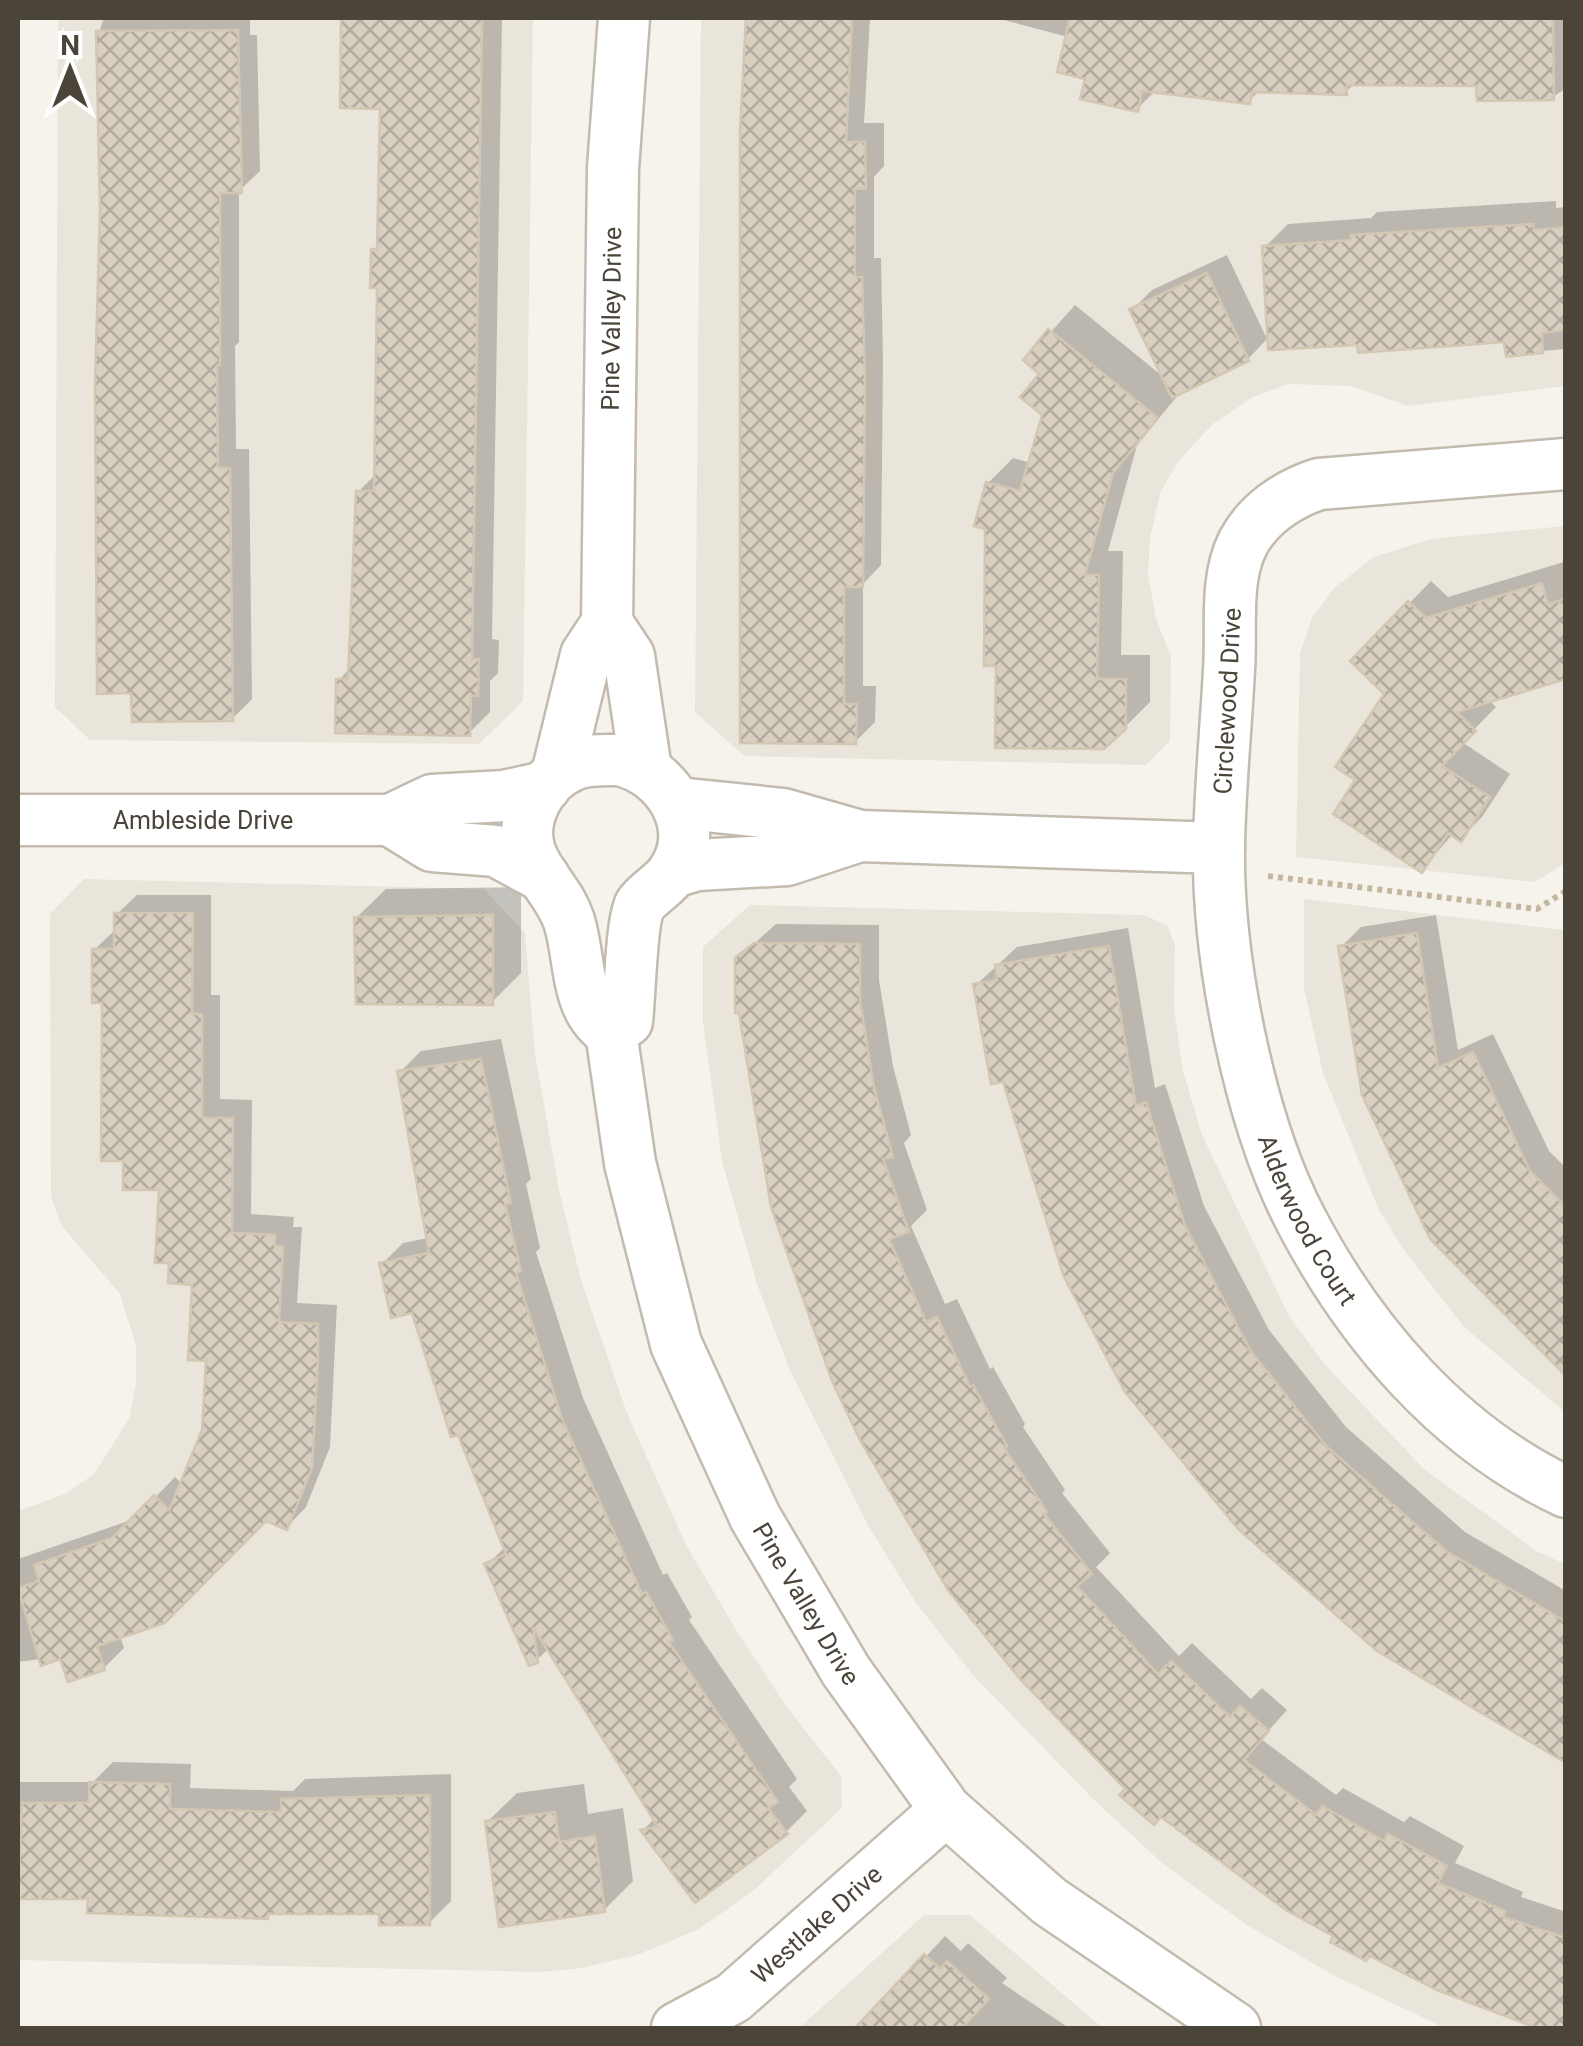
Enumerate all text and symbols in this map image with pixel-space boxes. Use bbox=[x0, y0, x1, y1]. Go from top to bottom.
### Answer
north arrow bbox=[20, 20, 120, 120]
text: N bbox=[60, 29, 80, 62]
street label: Pine Valley Drive bbox=[596, 227, 627, 411]
street label: Circlewood Drive bbox=[1208, 607, 1247, 795]
street label: Ambleside Drive bbox=[113, 806, 293, 835]
street label: Alderwood Court bbox=[1252, 1131, 1362, 1311]
street label: Pine Valley Drive bbox=[747, 1518, 865, 1691]
street label: Westlake Drive bbox=[746, 1859, 888, 1990]

